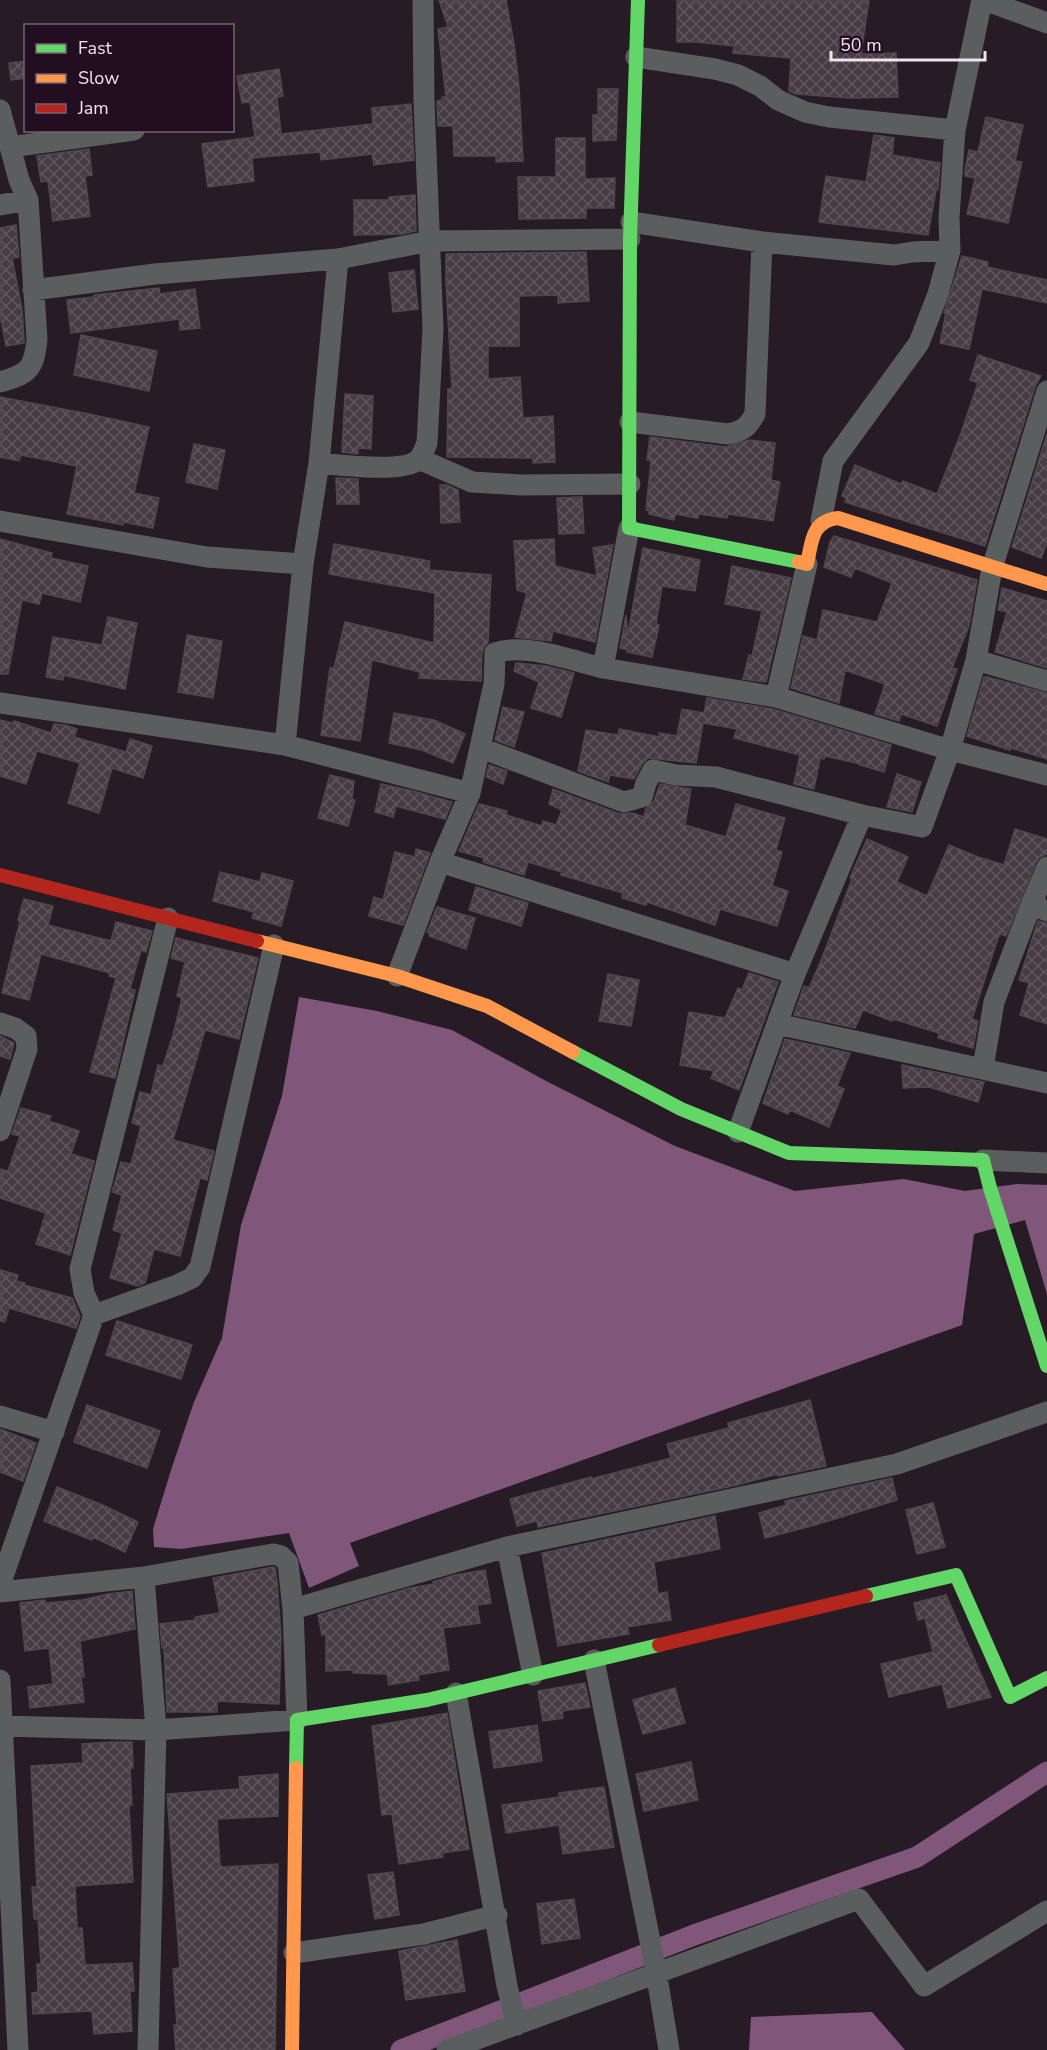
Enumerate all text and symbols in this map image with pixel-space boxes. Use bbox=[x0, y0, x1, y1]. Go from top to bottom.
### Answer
legend bbox=[24, 24, 234, 132]
scale bar bbox=[831, 24, 986, 62]
text: 50 m bbox=[840, 33, 882, 57]
text: Fast bbox=[78, 36, 113, 60]
text: Slow bbox=[78, 66, 119, 90]
text: Jam bbox=[77, 96, 109, 120]

